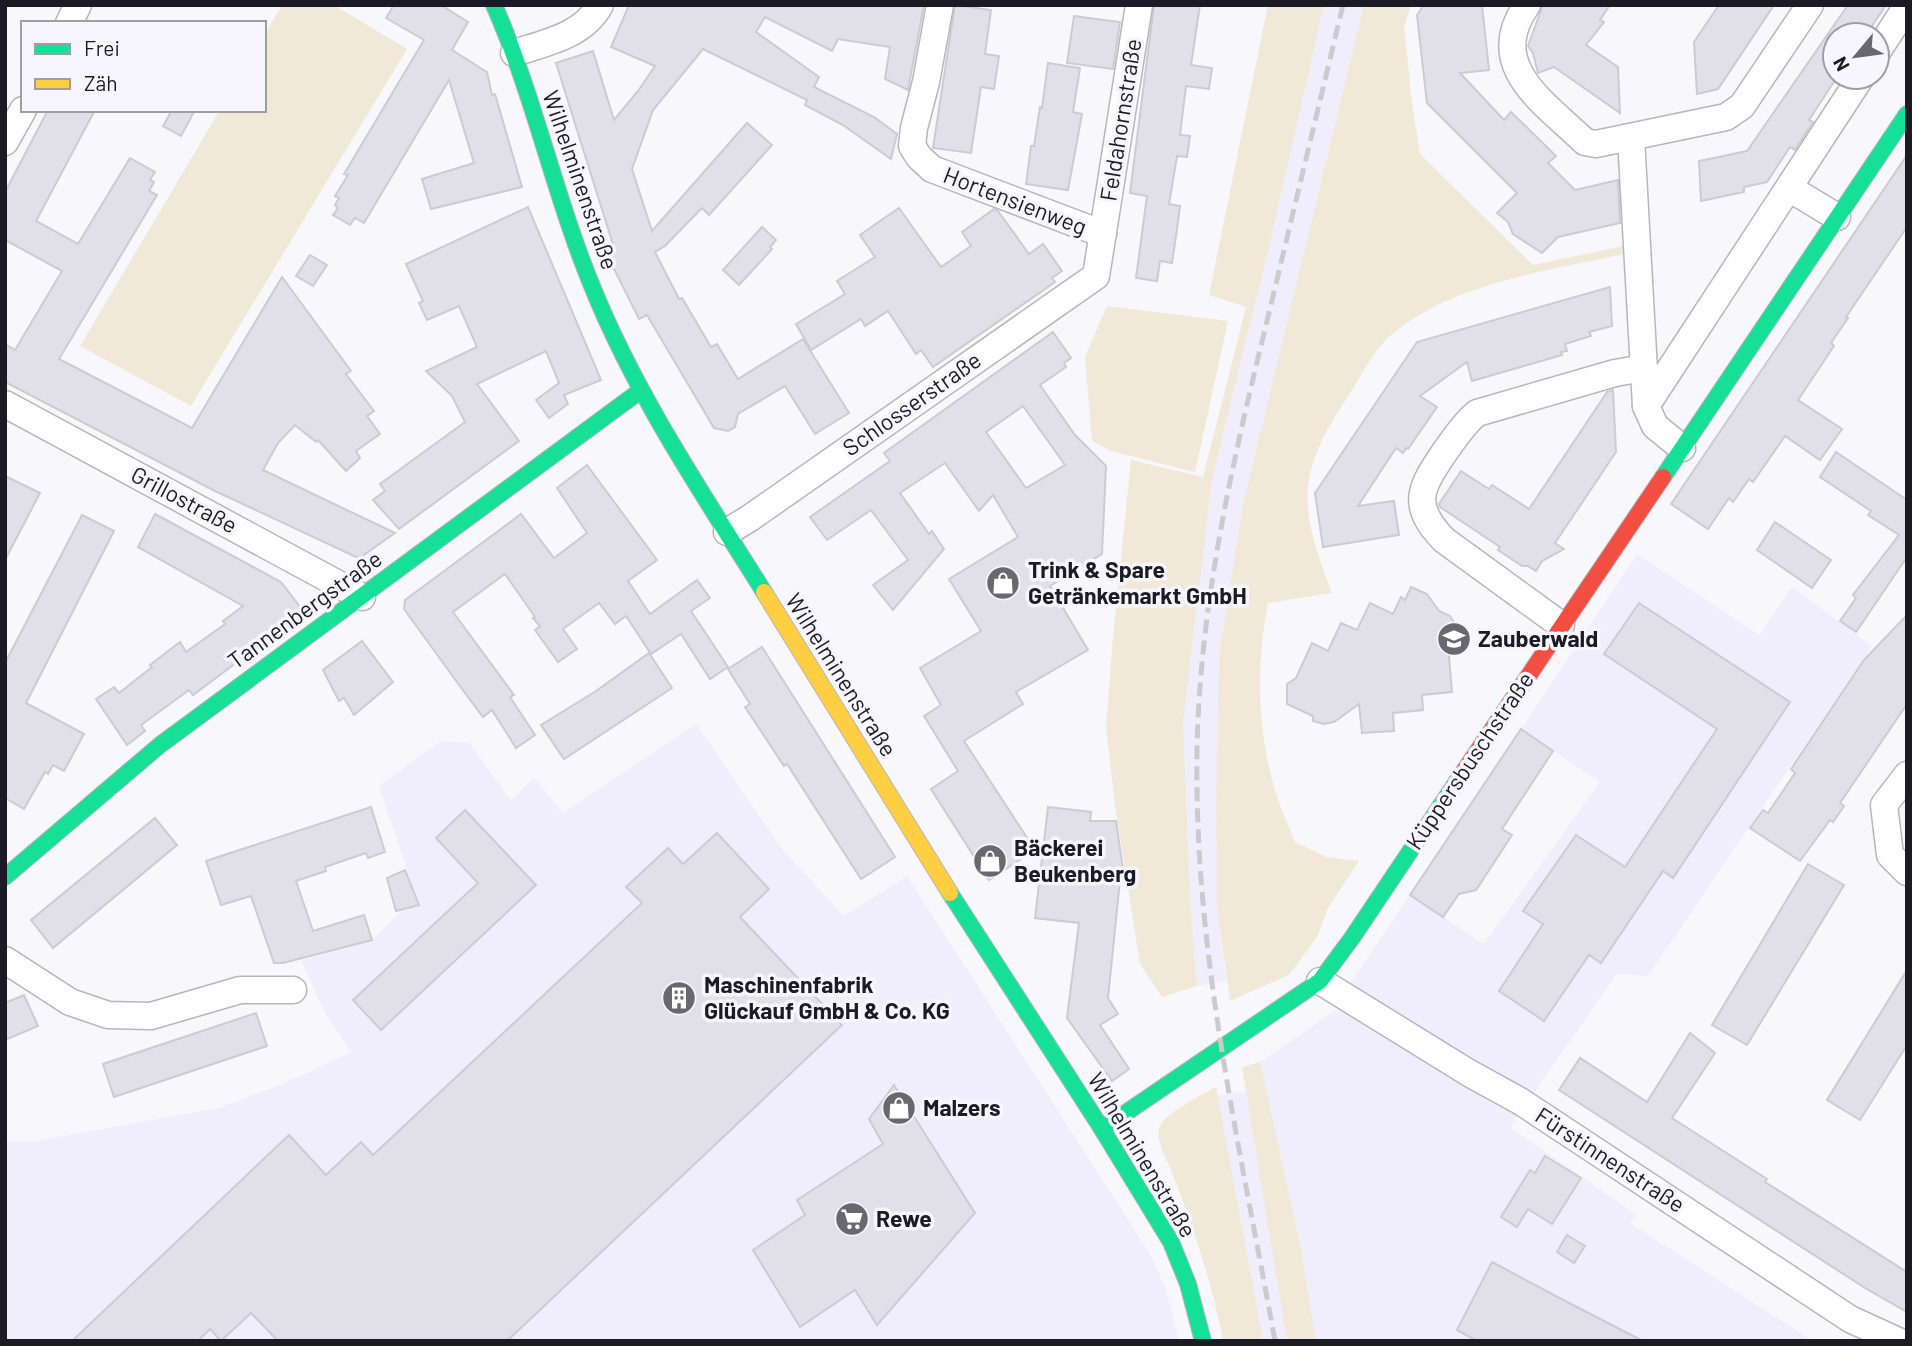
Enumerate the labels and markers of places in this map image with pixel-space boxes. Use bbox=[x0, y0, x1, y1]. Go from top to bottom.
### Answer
place label: Trink & Spare Getränkemarkt GmbH bbox=[1028, 555, 1247, 609]
shop icon: Trink & Spare Getränkemarkt GmbH bbox=[984, 564, 1022, 602]
school or university icon: Zauberwald bbox=[1435, 620, 1473, 658]
place label: Zauberwald bbox=[1478, 624, 1598, 652]
place label: Bäckerei Beukenberg bbox=[1014, 833, 1136, 887]
shop icon: Bäckerei Beukenberg bbox=[971, 842, 1009, 880]
place label: Maschinenfabrik Glückauf GmbH & Co. KG bbox=[704, 970, 950, 1024]
building icon: Maschinenfabrik Glückauf GmbH & Co. KG bbox=[660, 979, 698, 1017]
shop icon: Malzers bbox=[880, 1089, 918, 1127]
place label: Malzers bbox=[923, 1093, 1001, 1121]
supermarket icon: Rewe bbox=[833, 1200, 871, 1238]
place label: Rewe bbox=[876, 1204, 932, 1232]

